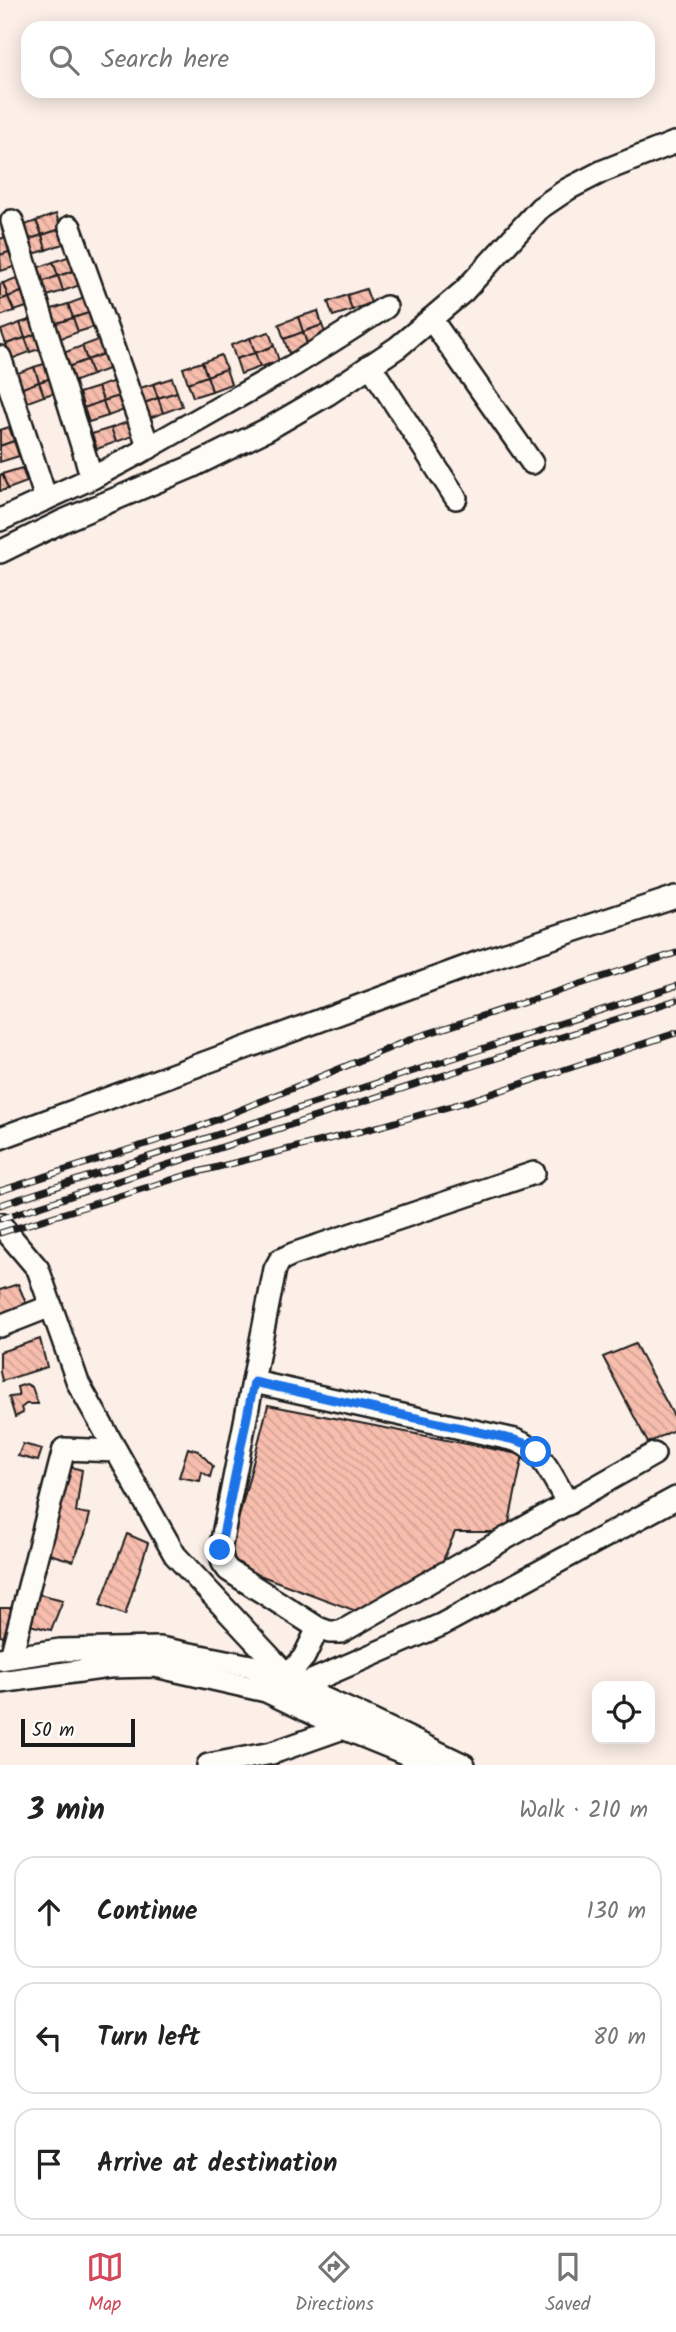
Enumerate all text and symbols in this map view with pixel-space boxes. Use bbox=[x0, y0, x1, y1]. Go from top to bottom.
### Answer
search box bbox=[21, 21, 655, 98]
text: Search here bbox=[101, 39, 229, 81]
icon: search bbox=[45, 41, 83, 79]
route start bbox=[520, 1436, 551, 1467]
route end bbox=[204, 1534, 235, 1565]
map controls bbox=[592, 1681, 655, 1744]
button: locate bbox=[592, 1681, 655, 1744]
scale bar bbox=[21, 1716, 135, 1748]
text: 50 m bbox=[32, 1716, 74, 1746]
text: 3 min bbox=[28, 1787, 105, 1835]
text: Walk · 210 m bbox=[519, 1793, 648, 1829]
text: Continue bbox=[97, 1891, 198, 1933]
icon: ahead bbox=[30, 1893, 68, 1931]
text: 130 m bbox=[587, 1894, 646, 1930]
text: Turn left bbox=[97, 2017, 200, 2059]
icon: left bbox=[30, 2019, 68, 2057]
text: 80 m bbox=[593, 2020, 646, 2056]
text: Arrive at destination bbox=[97, 2143, 337, 2185]
icon: arrive bbox=[30, 2145, 68, 2183]
tab: Map bbox=[86, 2248, 124, 2320]
tab: Directions bbox=[295, 2248, 374, 2320]
tab: Saved bbox=[545, 2248, 590, 2320]

